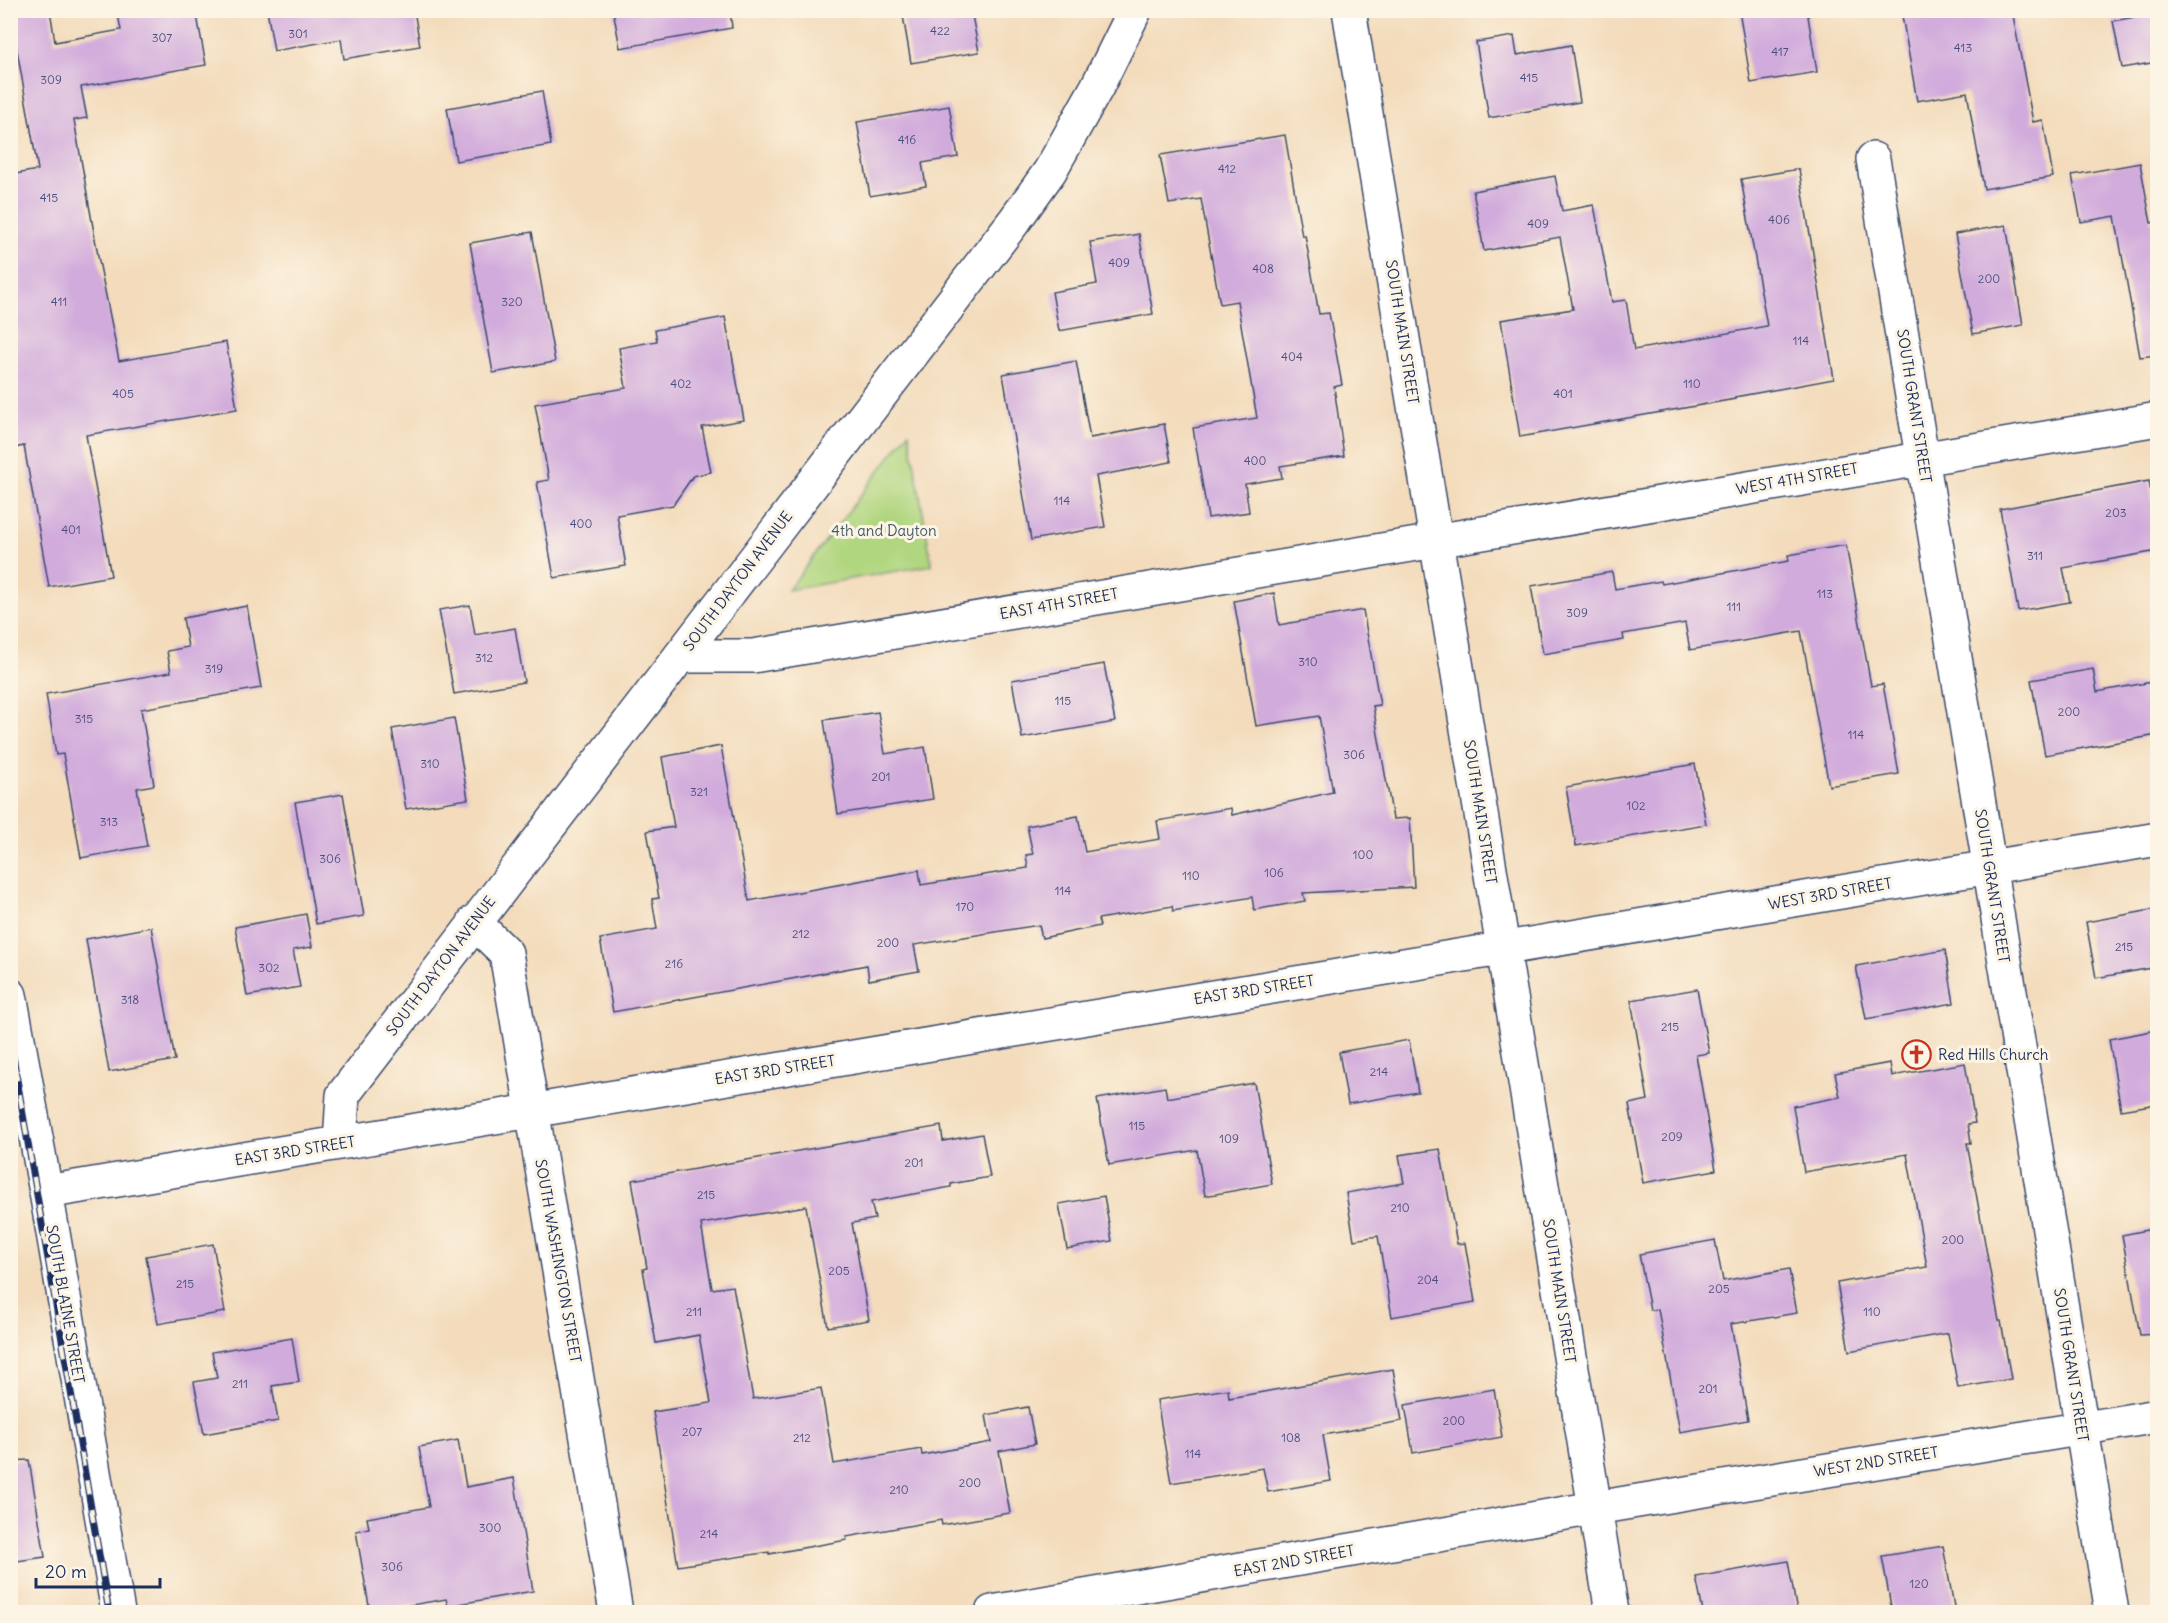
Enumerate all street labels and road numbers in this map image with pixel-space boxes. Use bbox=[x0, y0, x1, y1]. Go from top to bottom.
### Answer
street label: SOUTH MAIN STREET bbox=[1382, 258, 1423, 406]
street label: SOUTH GRANT STREET bbox=[1893, 328, 1936, 484]
street label: WEST 4TH STREET bbox=[1734, 458, 1860, 499]
street label: SOUTH DAYTON AVENUE bbox=[679, 507, 796, 654]
street label: EAST 4TH STREET bbox=[998, 584, 1120, 623]
street label: SOUTH MAIN STREET bbox=[1460, 738, 1501, 886]
street label: SOUTH GRANT STREET bbox=[1971, 808, 2014, 964]
street label: WEST 3RD STREET bbox=[1766, 873, 1894, 914]
street label: SOUTH DAYTON AVENUE bbox=[382, 892, 499, 1039]
street label: EAST 3RD STREET bbox=[1192, 971, 1316, 1008]
street label: EAST 3RD STREET bbox=[713, 1051, 837, 1088]
street label: EAST 3RD STREET bbox=[233, 1132, 357, 1169]
street label: SOUTH WASHINGTON STREET bbox=[531, 1158, 586, 1364]
street label: SOUTH MAIN STREET bbox=[1539, 1217, 1580, 1365]
street label: SOUTH BLAINE STREET bbox=[42, 1223, 89, 1385]
street label: SOUTH GRANT STREET bbox=[2050, 1287, 2093, 1443]
street label: WEST 2ND STREET bbox=[1812, 1442, 1940, 1481]
street label: EAST 2ND STREET bbox=[1232, 1541, 1356, 1580]

